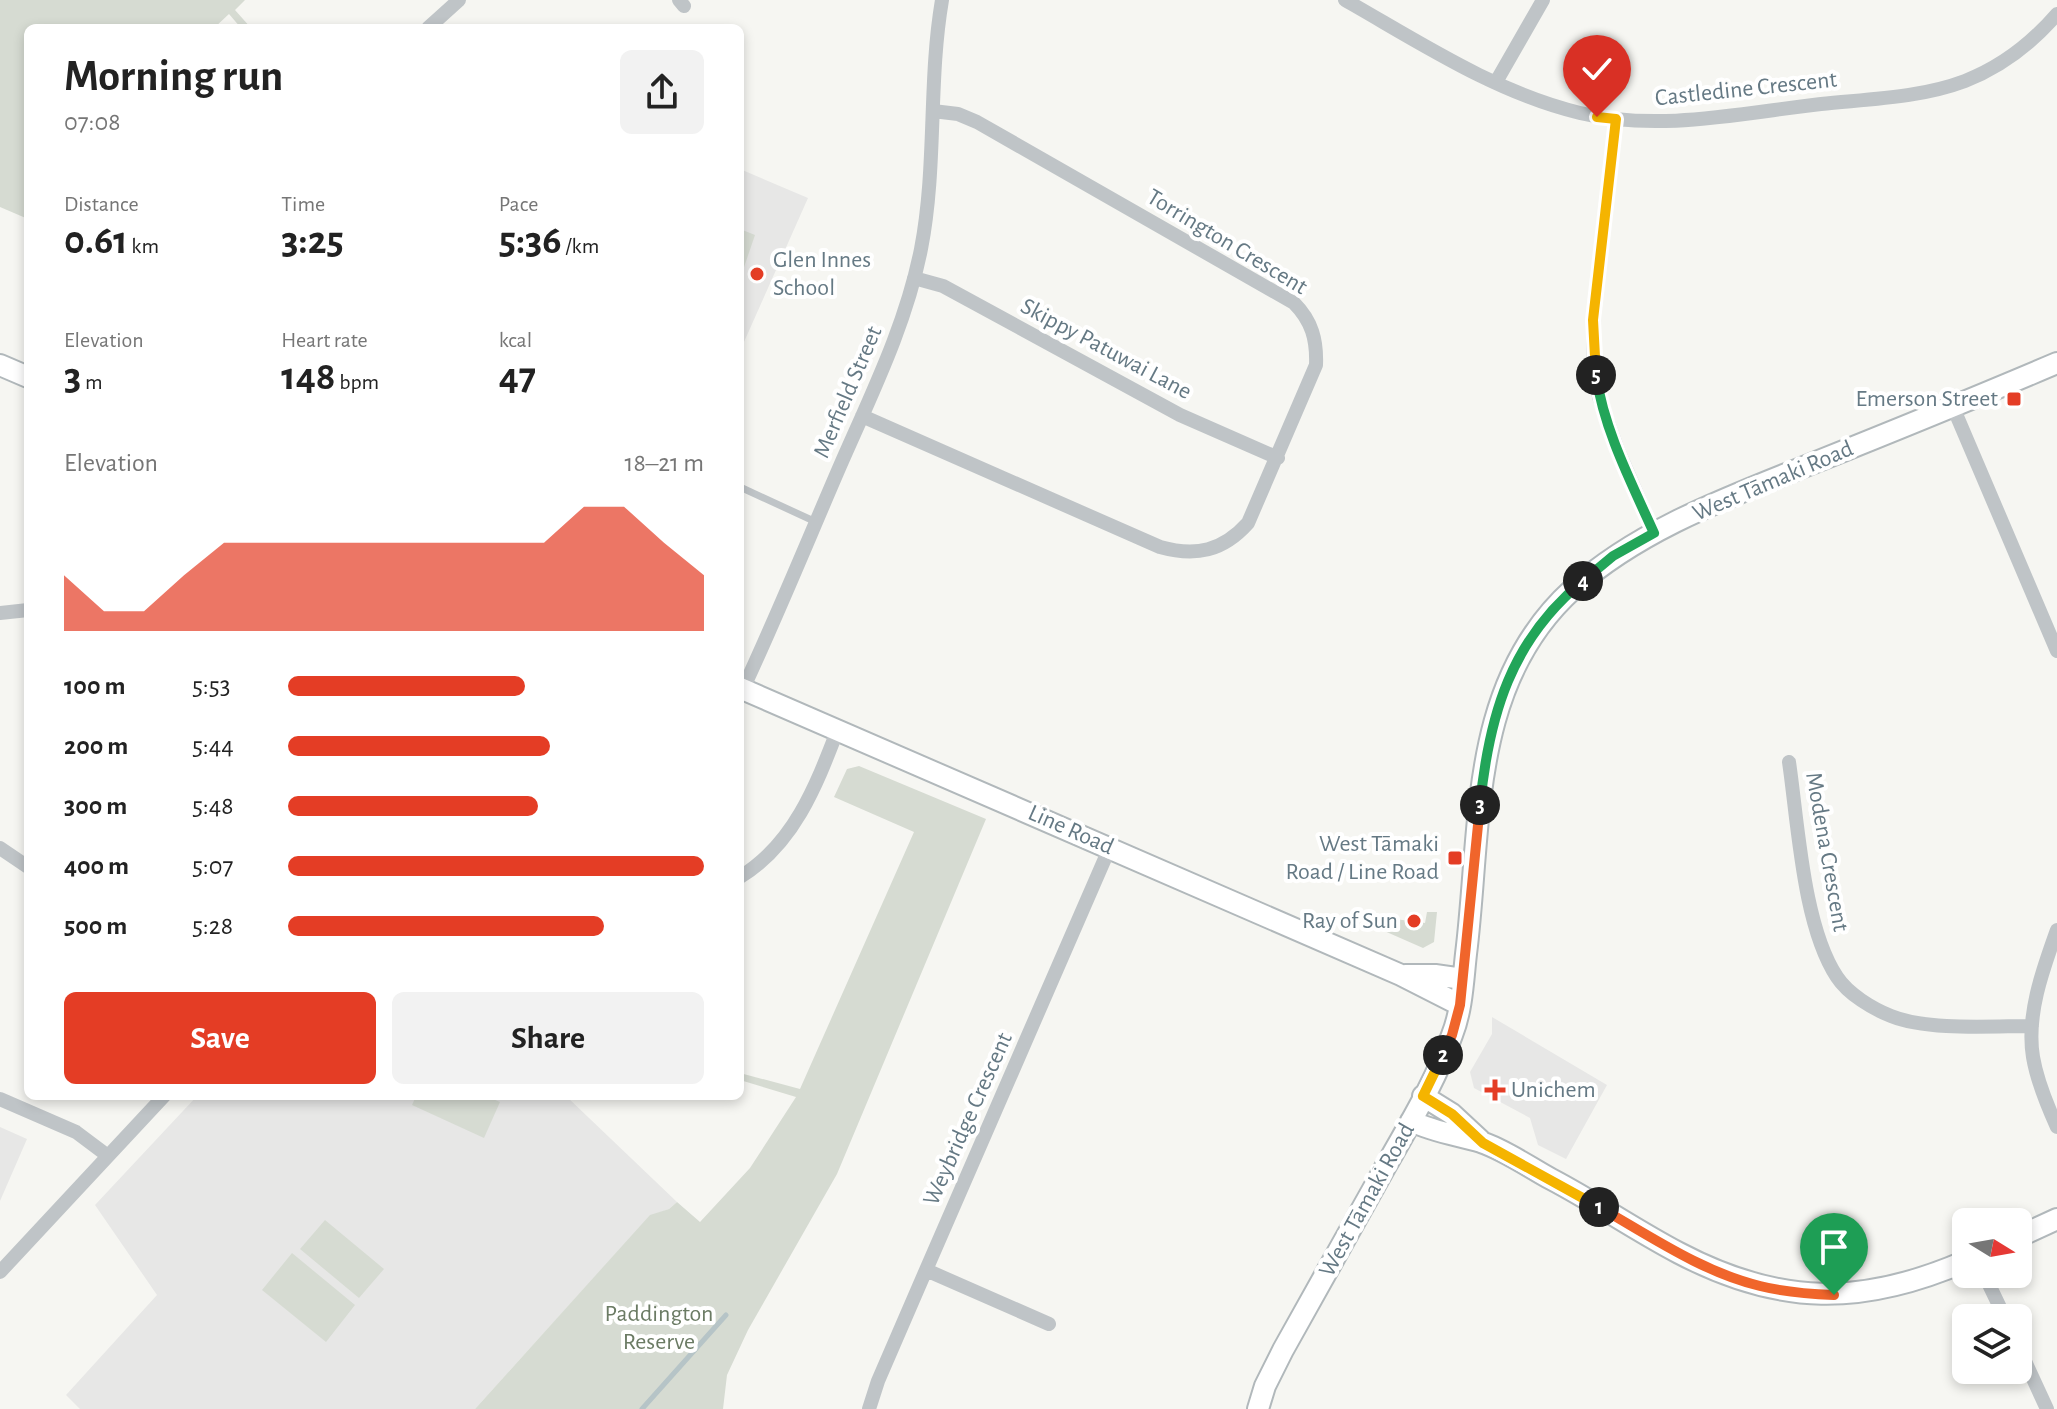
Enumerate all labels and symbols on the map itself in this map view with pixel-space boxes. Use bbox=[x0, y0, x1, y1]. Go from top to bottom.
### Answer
pin bbox=[1563, 35, 1631, 117]
street label: Castledine Crescent bbox=[1654, 67, 1838, 110]
street label: Torrington Crescent bbox=[1143, 185, 1312, 299]
place label: Glen Innes School bbox=[773, 248, 871, 300]
marker: Glen Innes School bbox=[748, 265, 766, 283]
street label: Skippy Patuwai Lane bbox=[1017, 294, 1195, 404]
street label: Merfield Street bbox=[810, 322, 887, 461]
pin: 5 bbox=[1576, 355, 1616, 395]
place label: Emerson Street bbox=[1855, 387, 1998, 411]
marker: Emerson Street bbox=[2005, 390, 2023, 408]
street label: West Tāmaki Road bbox=[1689, 436, 1857, 526]
pin: 4 bbox=[1563, 561, 1603, 601]
street label: Modena Crescent bbox=[1801, 771, 1853, 934]
pin: 3 bbox=[1460, 785, 1500, 825]
street label: Line Road bbox=[1025, 801, 1117, 859]
place label: West Tāmaki Road / Line Road bbox=[1286, 832, 1439, 884]
marker: West Tāmaki Road / Line Road bbox=[1446, 849, 1464, 867]
place label: Ray of Sun bbox=[1302, 909, 1398, 933]
marker: Ray of Sun bbox=[1405, 912, 1423, 930]
street label: Weybridge Crescent bbox=[919, 1029, 1017, 1209]
pin: 2 bbox=[1423, 1035, 1463, 1075]
place label: Unichem bbox=[1511, 1078, 1596, 1102]
marker: Unichem bbox=[1486, 1081, 1504, 1099]
street label: West Tāmaki Road bbox=[1315, 1119, 1419, 1281]
pin: 1 bbox=[1579, 1187, 1619, 1227]
north arrow bbox=[1952, 1208, 2032, 1288]
pin bbox=[1800, 1213, 1868, 1295]
park label: Paddington Reserve bbox=[605, 1302, 713, 1354]

